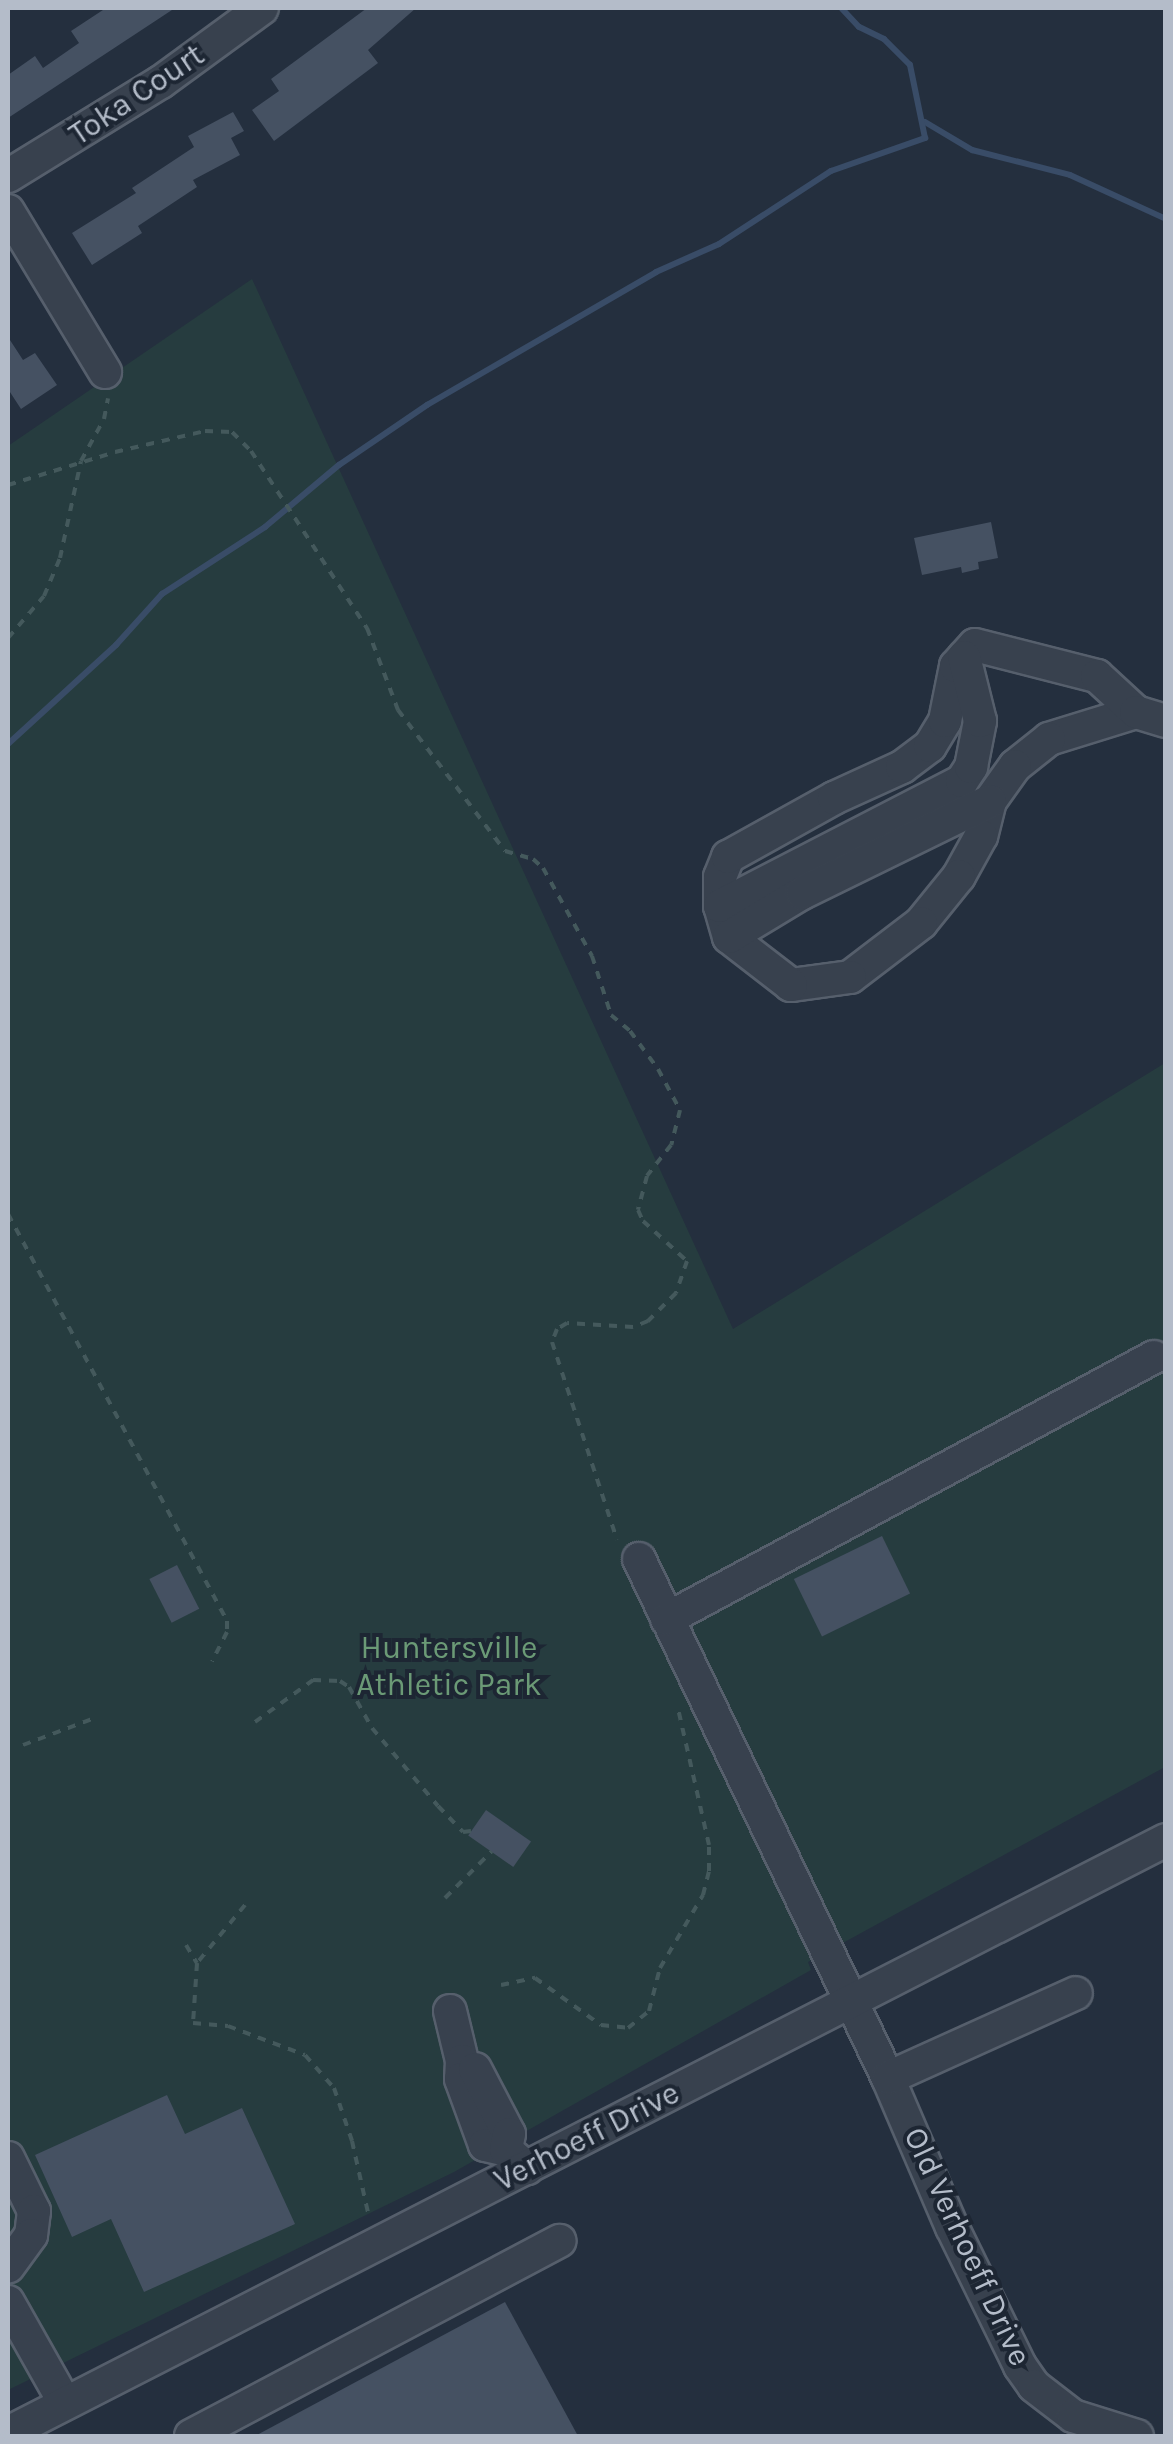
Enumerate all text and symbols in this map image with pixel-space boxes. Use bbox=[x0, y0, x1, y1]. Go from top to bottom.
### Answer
street label: Toka Court bbox=[62, 36, 212, 154]
park label: Huntersville Athletic Park bbox=[356, 1630, 542, 1705]
street label: Verhoeff Drive bbox=[488, 2074, 686, 2200]
street label: Old Verhoeff Drive bbox=[895, 2122, 1039, 2372]

